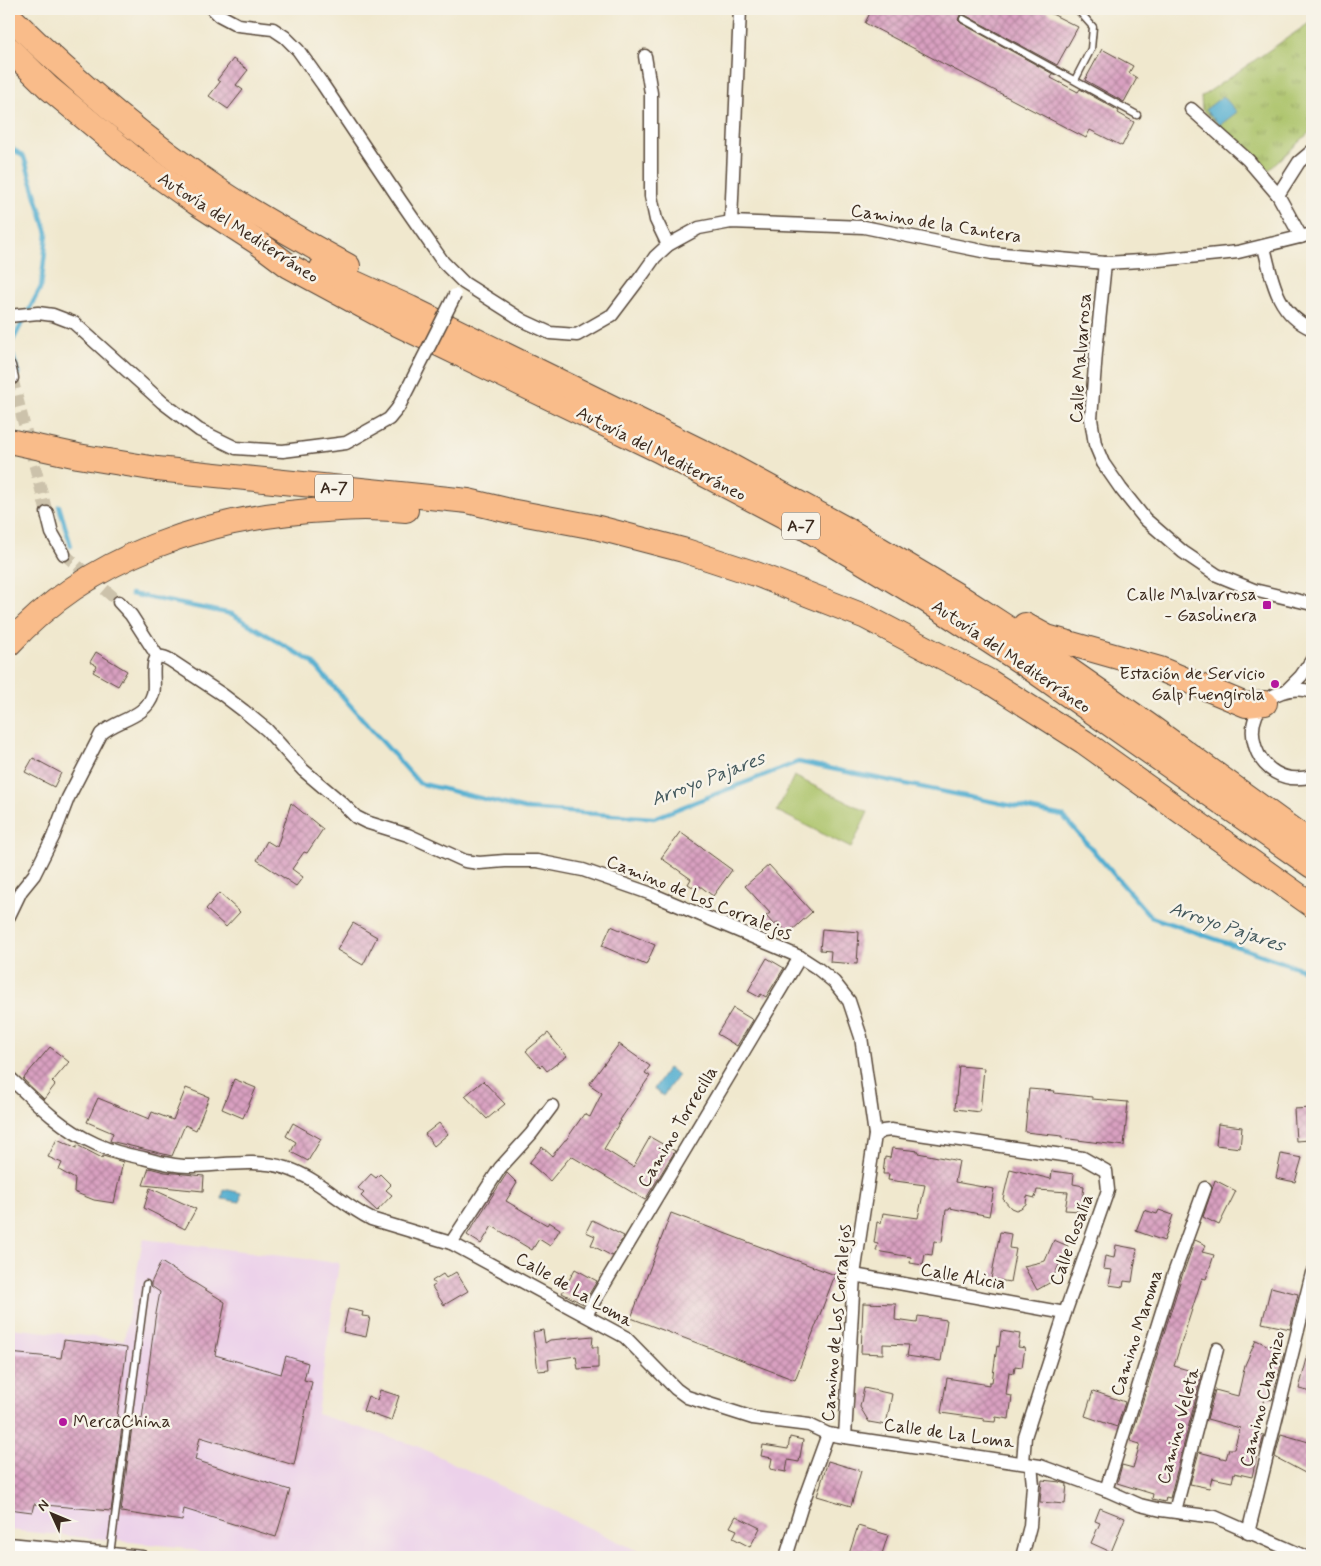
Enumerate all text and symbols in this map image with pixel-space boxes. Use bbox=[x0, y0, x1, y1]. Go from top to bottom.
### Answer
street label: Autovía del Mediterráneo bbox=[153, 167, 323, 289]
street label: Camino de la Cantera bbox=[849, 199, 1023, 249]
street label: Calle Malvarrosa bbox=[1064, 292, 1098, 424]
street label: Autovía del Mediterráneo bbox=[572, 401, 750, 507]
road number: A-7 bbox=[315, 474, 353, 502]
road number: A-7 bbox=[782, 512, 820, 540]
place label: Calle Malvarrosa - Gasolinera bbox=[1126, 583, 1257, 628]
street label: Autovía del Mediterráneo bbox=[927, 595, 1095, 719]
marker: Calle Malvarrosa - Gasolinera bbox=[1261, 599, 1273, 611]
place label: Estación de Servicio Galp Fuengirola bbox=[1119, 662, 1265, 708]
marker: Estación de Servicio Galp Fuengirola bbox=[1269, 678, 1281, 690]
water label: Arroyo Pajares bbox=[647, 745, 770, 812]
street label: Camino de Los Corralejos bbox=[603, 850, 795, 946]
water label: Arroyo Pajares bbox=[1166, 896, 1289, 959]
street label: Camino Torrecilla bbox=[632, 1062, 724, 1192]
street label: Calle Rosalía bbox=[1044, 1191, 1100, 1289]
street label: Camino de Los Corralejos bbox=[816, 1223, 858, 1423]
street label: Calle de La Loma bbox=[511, 1247, 637, 1333]
street label: Calle Alicia bbox=[919, 1258, 1007, 1296]
street label: Camino Maroma bbox=[1105, 1267, 1169, 1399]
street label: Camino Chamizo bbox=[1234, 1328, 1292, 1470]
street label: Camino Veleta bbox=[1152, 1365, 1206, 1487]
place label: MercaChina bbox=[73, 1410, 171, 1434]
street label: Calle de La Loma bbox=[882, 1413, 1016, 1455]
marker: MercaChina bbox=[57, 1416, 69, 1428]
north arrow bbox=[28, 1488, 78, 1538]
text: N bbox=[34, 1496, 53, 1515]

